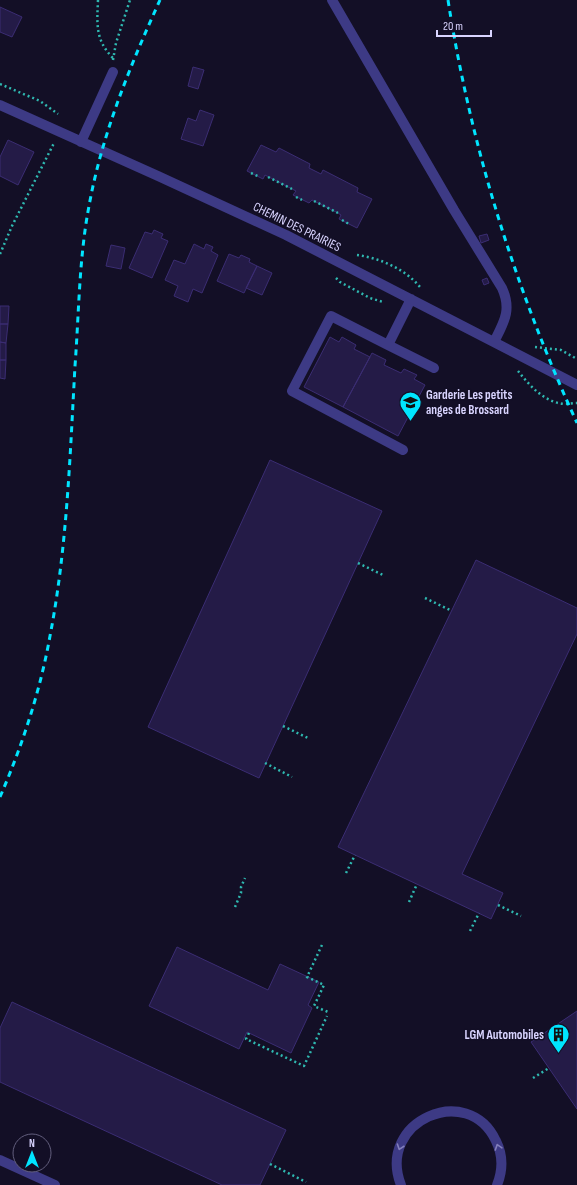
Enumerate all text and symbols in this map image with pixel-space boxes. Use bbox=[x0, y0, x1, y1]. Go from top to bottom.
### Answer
scale bar bbox=[437, 12, 491, 38]
text: 20 m bbox=[443, 19, 463, 34]
street label: CHEMIN DES PRAIRIES bbox=[250, 199, 344, 255]
place label: Garderie Les petits anges de Brossard bbox=[426, 387, 512, 418]
school or university icon: Garderie Les petits anges de Brossard bbox=[398, 389, 424, 422]
building icon: LGM Automobiles bbox=[546, 1022, 572, 1055]
place label: LGM Automobiles bbox=[465, 1027, 544, 1043]
north arrow bbox=[12, 1133, 52, 1173]
text: N bbox=[29, 1137, 35, 1150]
one-way arrow bbox=[396, 1143, 405, 1150]
one-way arrow bbox=[494, 1144, 503, 1151]

